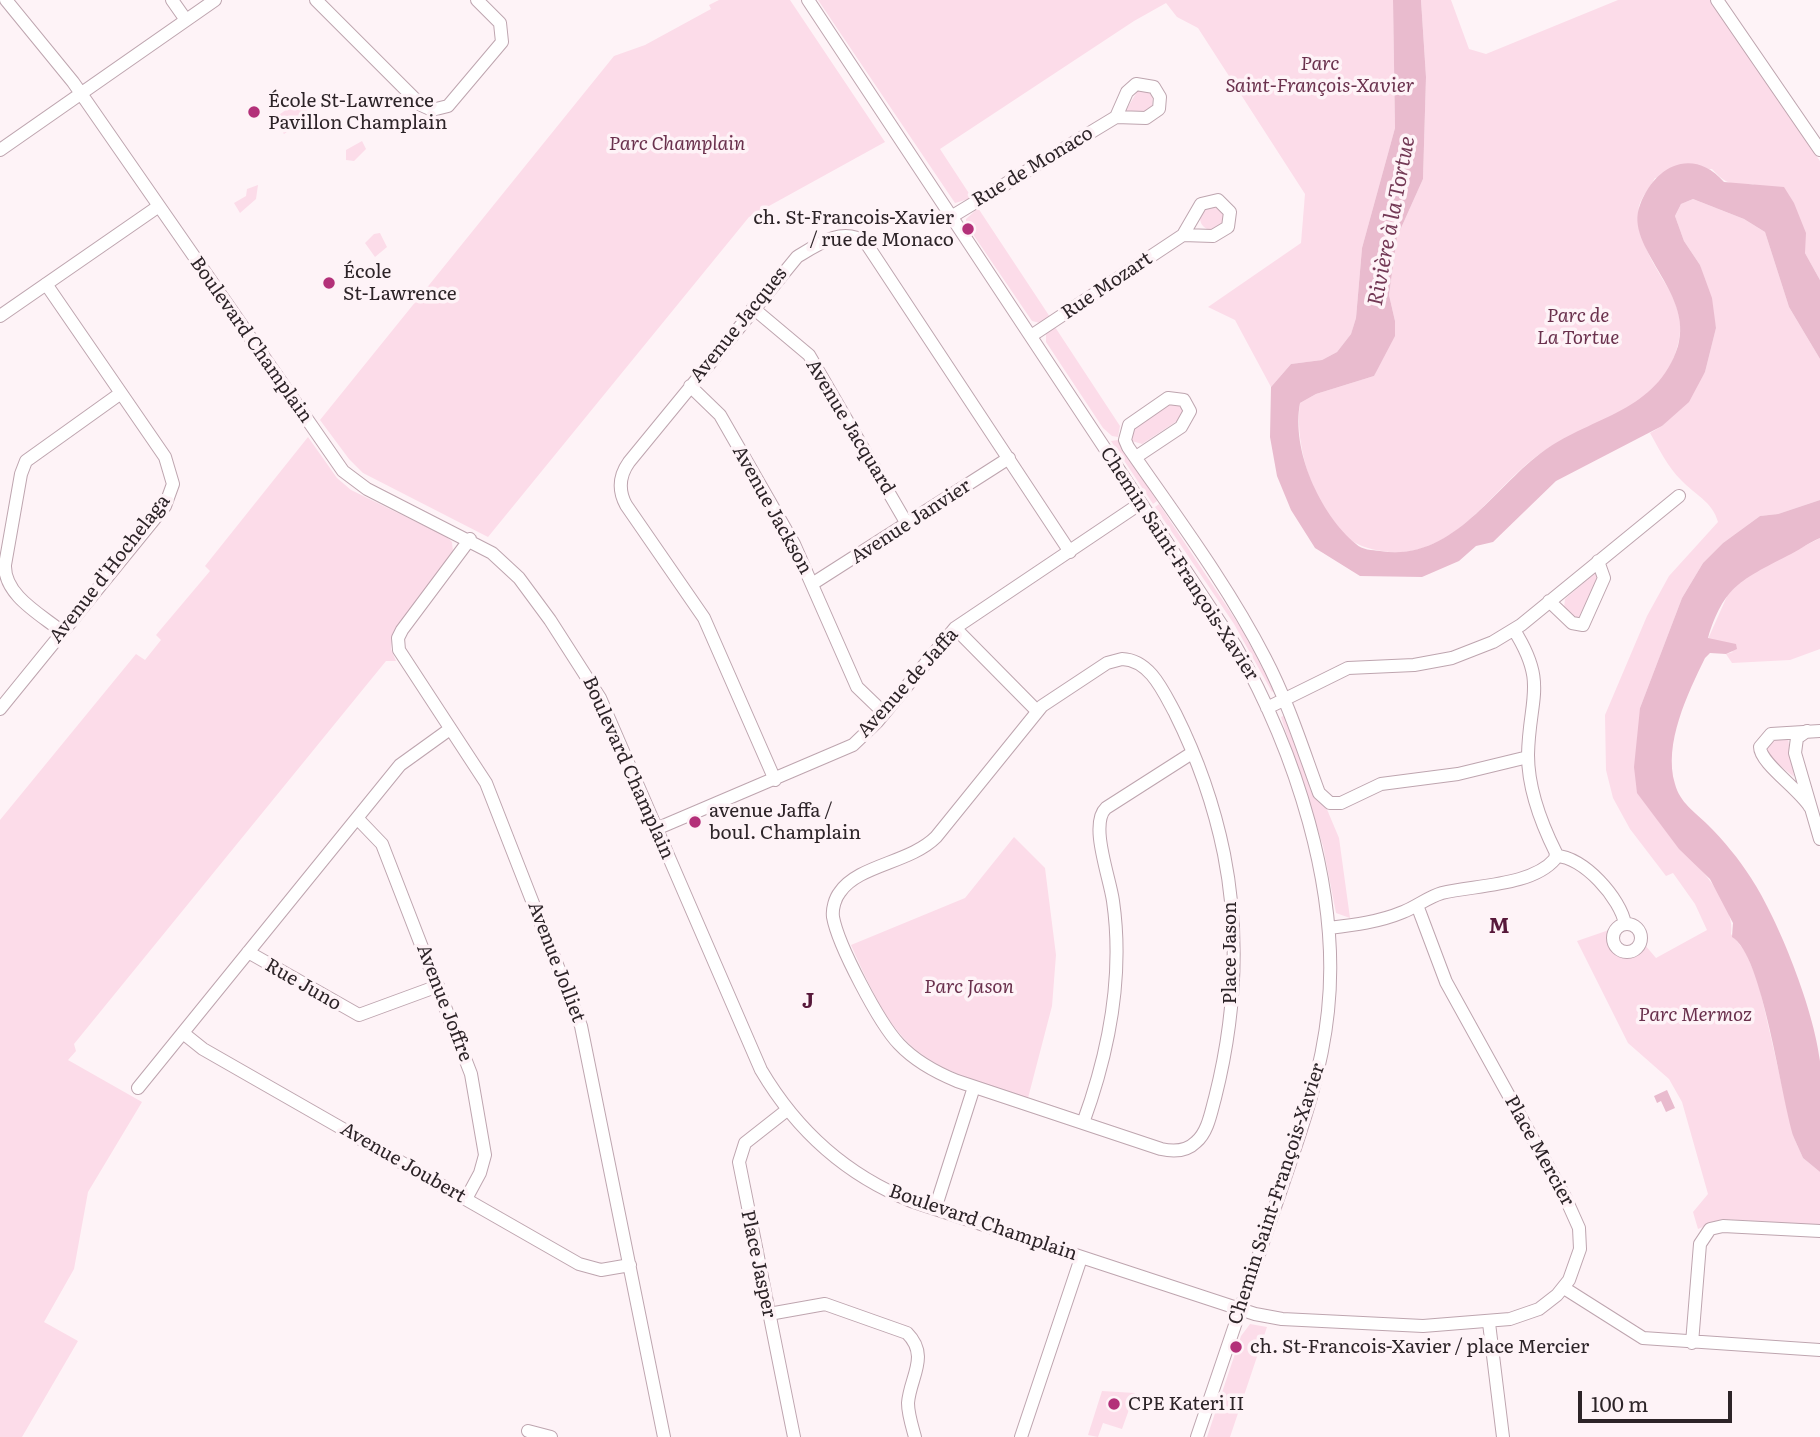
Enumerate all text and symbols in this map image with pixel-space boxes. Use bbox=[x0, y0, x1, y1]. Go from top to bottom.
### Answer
park label: Parc Saint-François-Xavier bbox=[1225, 53, 1415, 97]
place label: École St-Lawrence Pavillon Champlain bbox=[268, 90, 447, 134]
marker: École St-Lawrence Pavillon Champlain bbox=[246, 104, 262, 120]
street label: Rue de Monaco bbox=[969, 122, 1097, 212]
park label: Parc Champlain bbox=[609, 133, 745, 155]
water label: Rivière à la Tortue bbox=[1363, 134, 1421, 308]
place label: ch. St-Francois-Xavier / rue de Monaco bbox=[753, 207, 954, 251]
marker: ch. St-Francois-Xavier / rue de Monaco bbox=[960, 221, 976, 237]
street label: Rue Mozart bbox=[1057, 247, 1157, 325]
street label: Boulevard Champlain bbox=[185, 253, 317, 427]
place label: École St-Lawrence bbox=[343, 261, 457, 305]
street label: Avenue Jacques bbox=[686, 263, 792, 387]
marker: École St-Lawrence bbox=[321, 275, 337, 291]
park label: Parc de La Tortue bbox=[1537, 305, 1619, 349]
street label: Avenue Jacquard bbox=[801, 355, 899, 499]
street label: Avenue Jackson bbox=[727, 442, 817, 578]
street label: Chemin Saint-François-Xavier bbox=[1095, 443, 1263, 685]
street label: Avenue Janvier bbox=[847, 475, 975, 569]
street label: Avenue d'Hochelaga bbox=[45, 490, 175, 648]
street label: Avenue de Jaffa bbox=[853, 624, 963, 742]
street label: Boulevard Champlain bbox=[577, 673, 679, 863]
place label: avenue Jaffa / boul. Champlain bbox=[709, 800, 861, 844]
marker: avenue Jaffa / boul. Champlain bbox=[687, 814, 703, 830]
street label: Avenue Jolliet bbox=[523, 898, 589, 1026]
street label: Place Jason bbox=[1219, 902, 1241, 1004]
district label: M bbox=[1489, 914, 1509, 940]
street label: Avenue Joffre bbox=[411, 941, 477, 1065]
street label: Rue Juno bbox=[261, 954, 345, 1016]
park label: Parc Jason bbox=[924, 976, 1014, 998]
district label: J bbox=[802, 989, 814, 1015]
park label: Parc Mermoz bbox=[1638, 1004, 1752, 1026]
street label: Chemin Saint-François-Xavier bbox=[1224, 1060, 1330, 1328]
street label: Place Mercier bbox=[1499, 1092, 1579, 1210]
street label: Avenue Joubert bbox=[336, 1118, 470, 1208]
street label: Boulevard Champlain bbox=[886, 1180, 1080, 1266]
street label: Place Jasper bbox=[735, 1208, 781, 1320]
place label: ch. St-Francois-Xavier / place Mercier bbox=[1250, 1336, 1589, 1358]
marker: ch. St-Francois-Xavier / place Mercier bbox=[1228, 1339, 1244, 1355]
scale bar bbox=[1582, 1378, 1736, 1422]
text: 100 m bbox=[1591, 1387, 1648, 1418]
place label: CPE Kateri II bbox=[1128, 1393, 1244, 1415]
marker: CPE Kateri II bbox=[1106, 1396, 1122, 1412]

